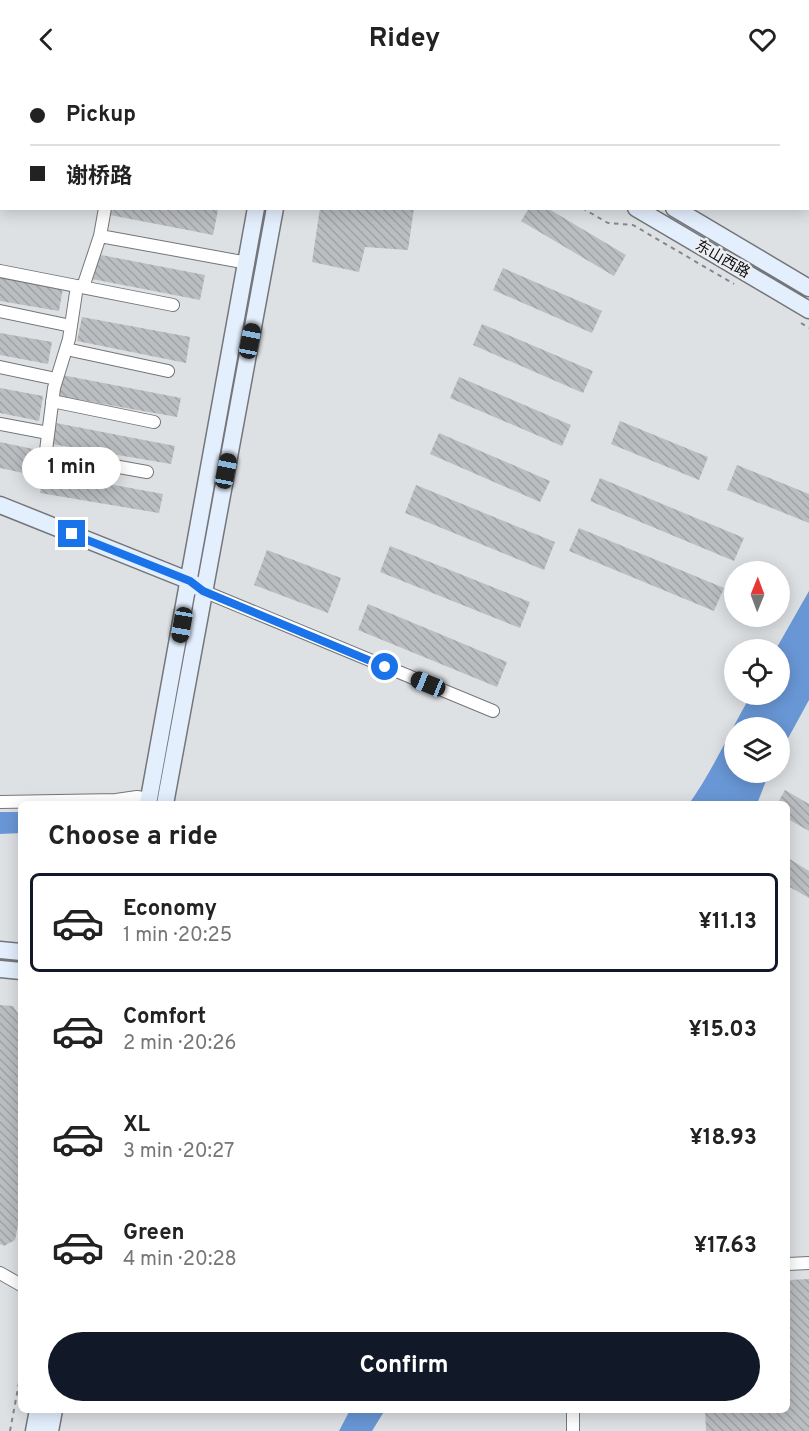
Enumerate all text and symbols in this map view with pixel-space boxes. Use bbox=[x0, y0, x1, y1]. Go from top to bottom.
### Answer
text: Ridey bbox=[369, 22, 440, 56]
icon: back bbox=[30, 23, 63, 56]
icon: heart bbox=[746, 23, 779, 56]
text: Pickup bbox=[66, 102, 136, 129]
text: 谢桥路 bbox=[66, 164, 132, 191]
street label: 东山西路 bbox=[691, 237, 753, 283]
car bbox=[238, 322, 262, 360]
callout: 1 min bbox=[22, 447, 122, 489]
car bbox=[214, 452, 238, 490]
text: 1 min bbox=[47, 455, 96, 481]
route end bbox=[58, 520, 85, 547]
north arrow bbox=[724, 561, 790, 627]
map controls bbox=[724, 561, 790, 783]
car bbox=[170, 606, 194, 644]
button: locate bbox=[724, 639, 790, 705]
route start bbox=[371, 653, 398, 680]
car bbox=[408, 669, 448, 699]
button: layers bbox=[724, 717, 790, 783]
text: Choose a ride bbox=[48, 820, 218, 854]
icon: car bbox=[51, 896, 105, 950]
text: Economy bbox=[123, 896, 217, 923]
text: ¥11.13 bbox=[699, 909, 757, 936]
text: 1 min · 20:25 bbox=[123, 923, 232, 949]
icon: car bbox=[51, 1004, 105, 1058]
text: Comfort bbox=[123, 1004, 206, 1031]
text: ¥15.03 bbox=[688, 1017, 757, 1044]
text: 2 min · 20:26 bbox=[123, 1031, 236, 1057]
icon: car bbox=[51, 1112, 105, 1166]
text: XL bbox=[123, 1112, 150, 1139]
text: ¥18.93 bbox=[689, 1125, 757, 1152]
text: 3 min · 20:27 bbox=[123, 1139, 234, 1165]
icon: car bbox=[51, 1220, 105, 1274]
text: Green bbox=[123, 1220, 185, 1247]
text: ¥17.63 bbox=[694, 1233, 757, 1260]
text: 4 min · 20:28 bbox=[123, 1247, 237, 1273]
button: Confirm bbox=[48, 1332, 760, 1401]

